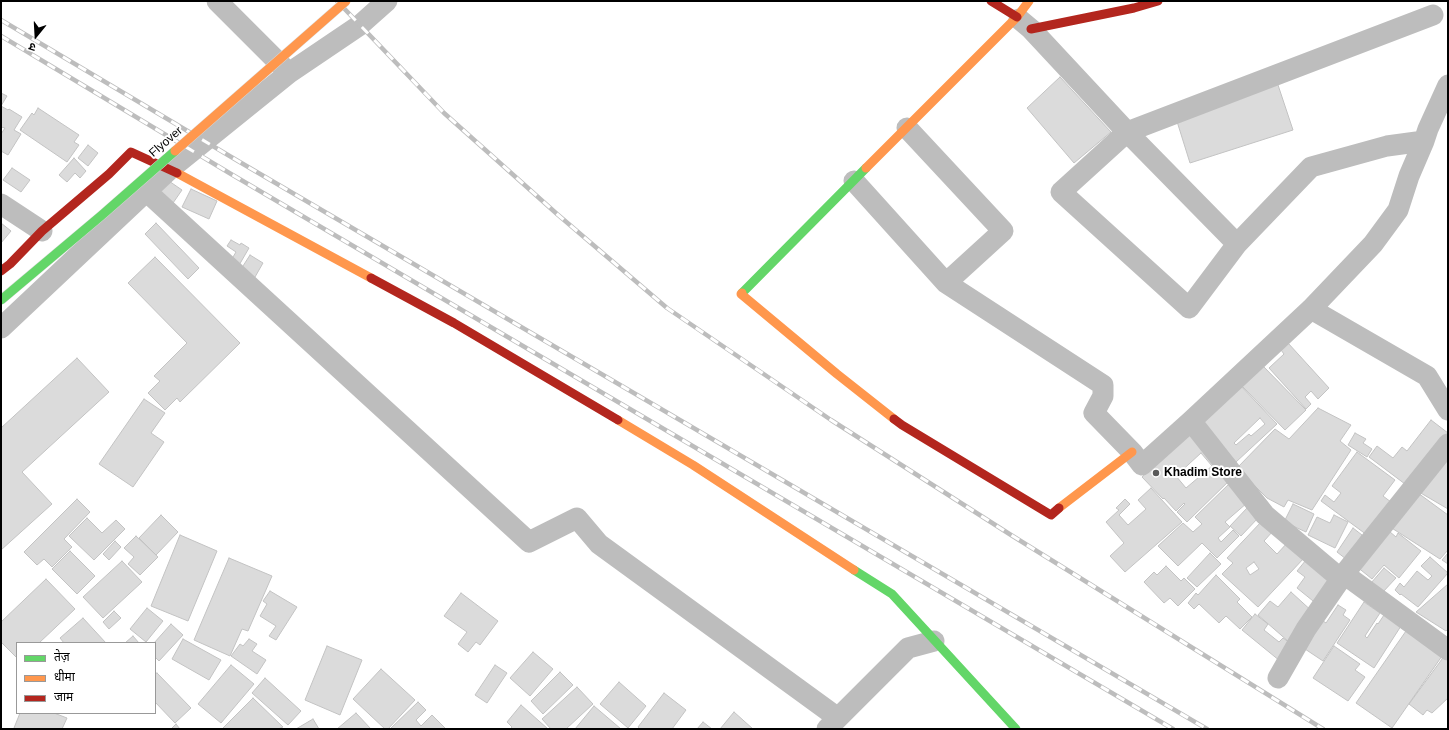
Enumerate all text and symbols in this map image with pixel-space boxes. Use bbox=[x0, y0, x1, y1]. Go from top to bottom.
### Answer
north arrow bbox=[16, 16, 56, 56]
text: उ bbox=[27, 41, 37, 54]
street label: Flyover bbox=[146, 124, 186, 160]
place label: Khadim Store bbox=[1164, 466, 1242, 480]
marker: Khadim Store bbox=[1151, 468, 1161, 478]
legend bbox=[16, 642, 156, 714]
text: तेज़ bbox=[54, 650, 70, 664]
text: धीमा bbox=[54, 670, 75, 684]
text: जाम bbox=[54, 690, 73, 704]

